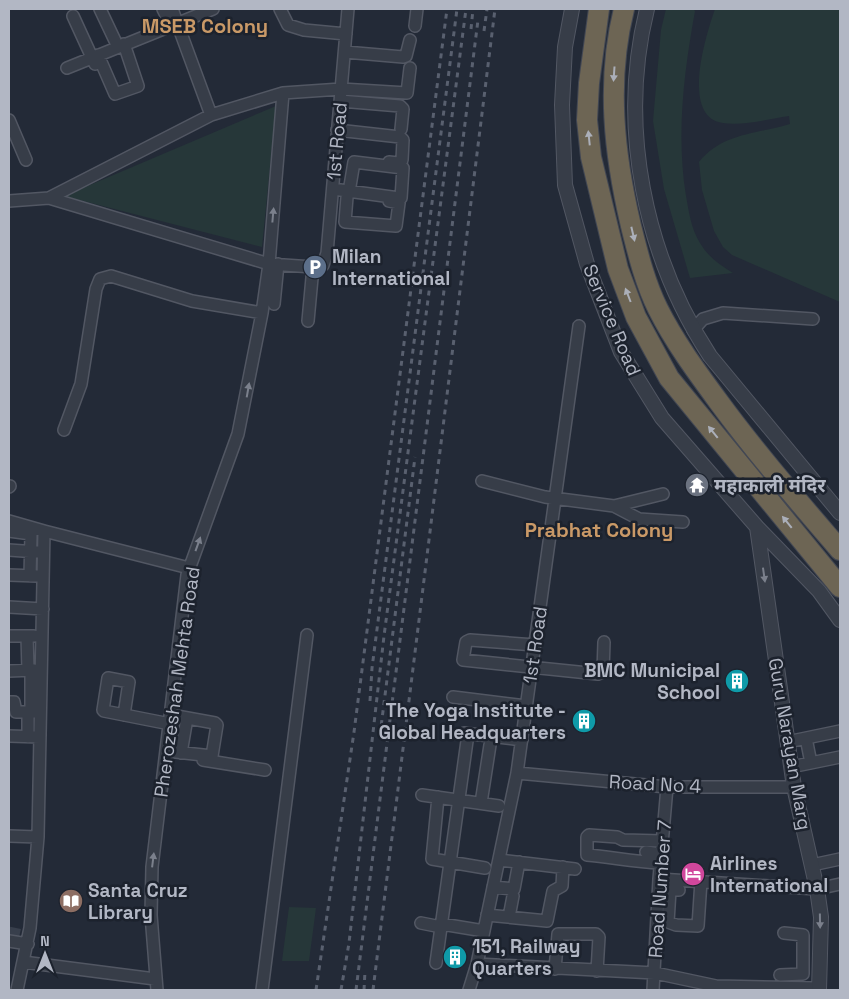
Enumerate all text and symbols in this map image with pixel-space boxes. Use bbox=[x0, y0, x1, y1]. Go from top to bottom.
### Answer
district label: MSEB Colony bbox=[142, 13, 268, 39]
one-way arrow bbox=[609, 66, 617, 82]
street label: 1st Road bbox=[321, 101, 353, 181]
one-way arrow bbox=[585, 130, 593, 146]
one-way arrow bbox=[269, 207, 277, 223]
one-way arrow bbox=[629, 227, 637, 242]
place label: Milan International bbox=[332, 244, 450, 291]
parking icon: Milan International bbox=[302, 254, 328, 280]
street label: Service Road bbox=[577, 260, 647, 380]
one-way arrow bbox=[623, 288, 631, 302]
one-way arrow bbox=[244, 381, 252, 397]
one-way arrow bbox=[707, 426, 718, 439]
temple icon: महाकाली मंदिर bbox=[684, 472, 710, 498]
place label: महाकाली मंदिर bbox=[714, 473, 826, 498]
one-way arrow bbox=[782, 516, 793, 528]
district label: Prabhat Colony bbox=[525, 517, 673, 543]
one-way arrow bbox=[194, 536, 202, 551]
street label: Pherozeshah Mehta Road bbox=[148, 565, 206, 799]
one-way arrow bbox=[760, 568, 768, 584]
street label: 1st Road bbox=[517, 605, 553, 685]
street label: Guru Narayan Marg bbox=[763, 656, 817, 832]
place label: BMC Municipal School bbox=[584, 658, 720, 705]
building icon: BMC Municipal School bbox=[724, 668, 750, 694]
place label: The Yoga Institute - Global Headquarters bbox=[379, 698, 566, 745]
building icon: The Yoga Institute - Global Headquarters bbox=[571, 708, 597, 734]
street label: Road No 4 bbox=[608, 769, 702, 799]
street label: Road Number 7 bbox=[643, 819, 677, 959]
place label: Airlines International bbox=[710, 851, 828, 898]
one-way arrow bbox=[149, 852, 157, 868]
hotel icon: Airlines International bbox=[680, 861, 706, 887]
place label: Santa Cruz Library bbox=[88, 878, 188, 925]
library icon: Santa Cruz Library bbox=[58, 888, 84, 914]
one-way arrow bbox=[816, 913, 824, 929]
north arrow bbox=[20, 929, 70, 979]
text: N bbox=[40, 932, 50, 950]
place label: 151, Railway Quarters bbox=[472, 934, 581, 981]
building icon: 151, Railway Quarters bbox=[442, 944, 468, 970]

